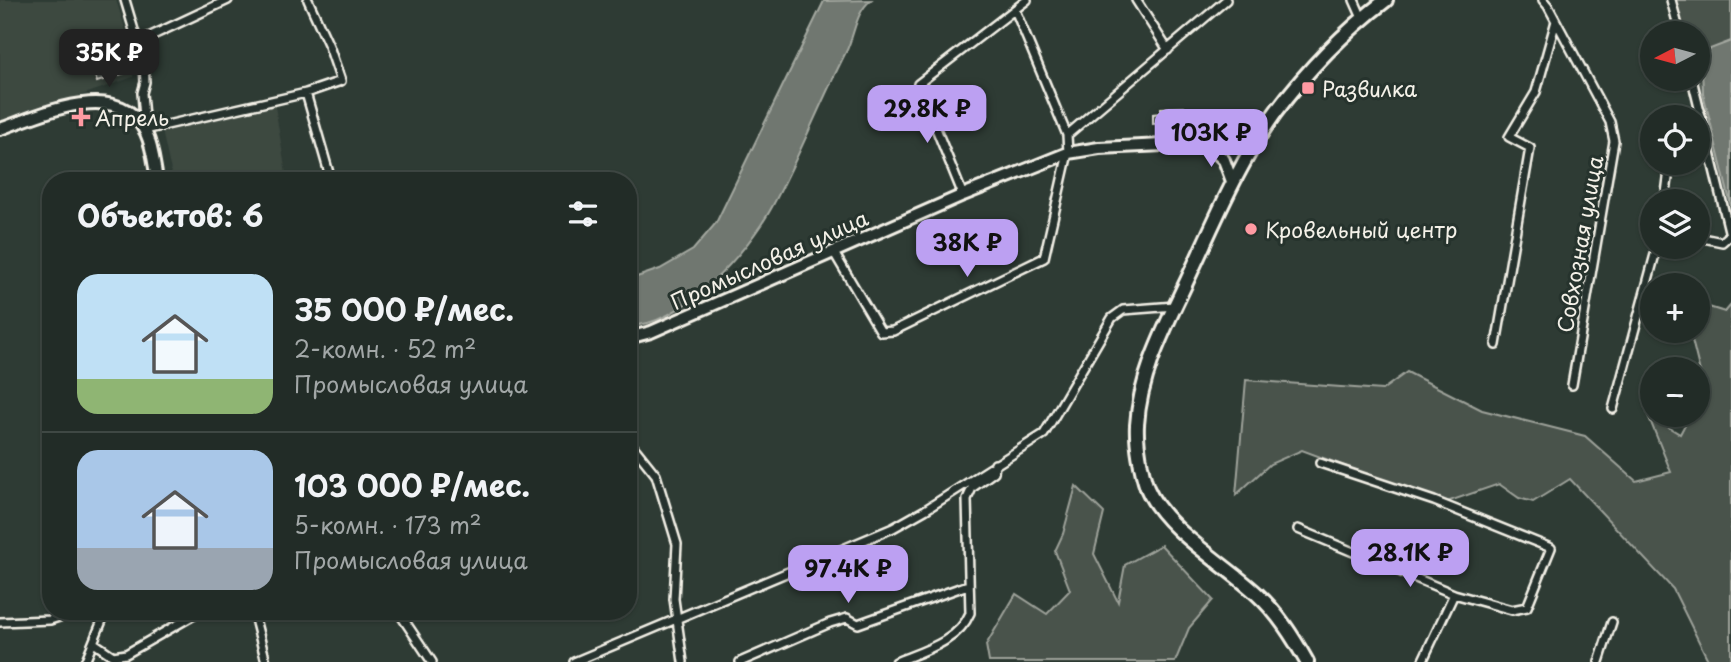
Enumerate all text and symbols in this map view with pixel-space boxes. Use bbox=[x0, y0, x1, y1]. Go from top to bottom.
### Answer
north arrow bbox=[1640, 21, 1710, 91]
map controls bbox=[1640, 21, 1710, 427]
pin: 35K ₽ bbox=[60, 29, 158, 89]
text: 35K ₽ bbox=[75, 34, 143, 69]
place label: Развилка bbox=[1322, 72, 1417, 104]
marker: Развилка bbox=[1300, 80, 1316, 96]
pin: 29.8K ₽ bbox=[862, 86, 992, 145]
text: 29.8K ₽ bbox=[883, 90, 971, 125]
place label: Апрель bbox=[95, 101, 169, 133]
button: locate bbox=[1640, 105, 1710, 175]
marker: Апрель bbox=[73, 109, 89, 125]
pin: 103K ₽ bbox=[1154, 110, 1268, 169]
text: 103K ₽ bbox=[1171, 114, 1251, 149]
street label: Совхозная улица bbox=[1548, 152, 1610, 335]
button: layers bbox=[1640, 189, 1710, 259]
text: Объектов: 6 bbox=[77, 192, 263, 237]
icon: filters bbox=[564, 195, 602, 233]
street label: Промысловая улица bbox=[665, 201, 874, 317]
place label: Кровельный центр bbox=[1265, 213, 1457, 245]
pin: 38K ₽ bbox=[918, 219, 1016, 279]
marker: Кровельный центр bbox=[1243, 221, 1259, 237]
text: 38K ₽ bbox=[932, 224, 1002, 259]
button: + bbox=[1640, 273, 1710, 343]
text: 35 000 ₽/мес. bbox=[294, 286, 514, 331]
icon: home bbox=[133, 302, 217, 386]
text: 2-комн. · 52 m² bbox=[294, 331, 476, 366]
button: − bbox=[1640, 357, 1710, 427]
text: Промысловая улица bbox=[294, 366, 528, 401]
text: 103 000 ₽/мес. bbox=[294, 462, 530, 507]
icon: home bbox=[133, 478, 217, 562]
text: 5-комн. · 173 m² bbox=[294, 507, 482, 542]
pin: 28.1K ₽ bbox=[1345, 530, 1475, 589]
text: 28.1K ₽ bbox=[1367, 534, 1453, 569]
text: Промысловая улица bbox=[294, 542, 528, 577]
pin: 97.4K ₽ bbox=[783, 546, 913, 605]
text: 97.4K ₽ bbox=[804, 550, 892, 585]

